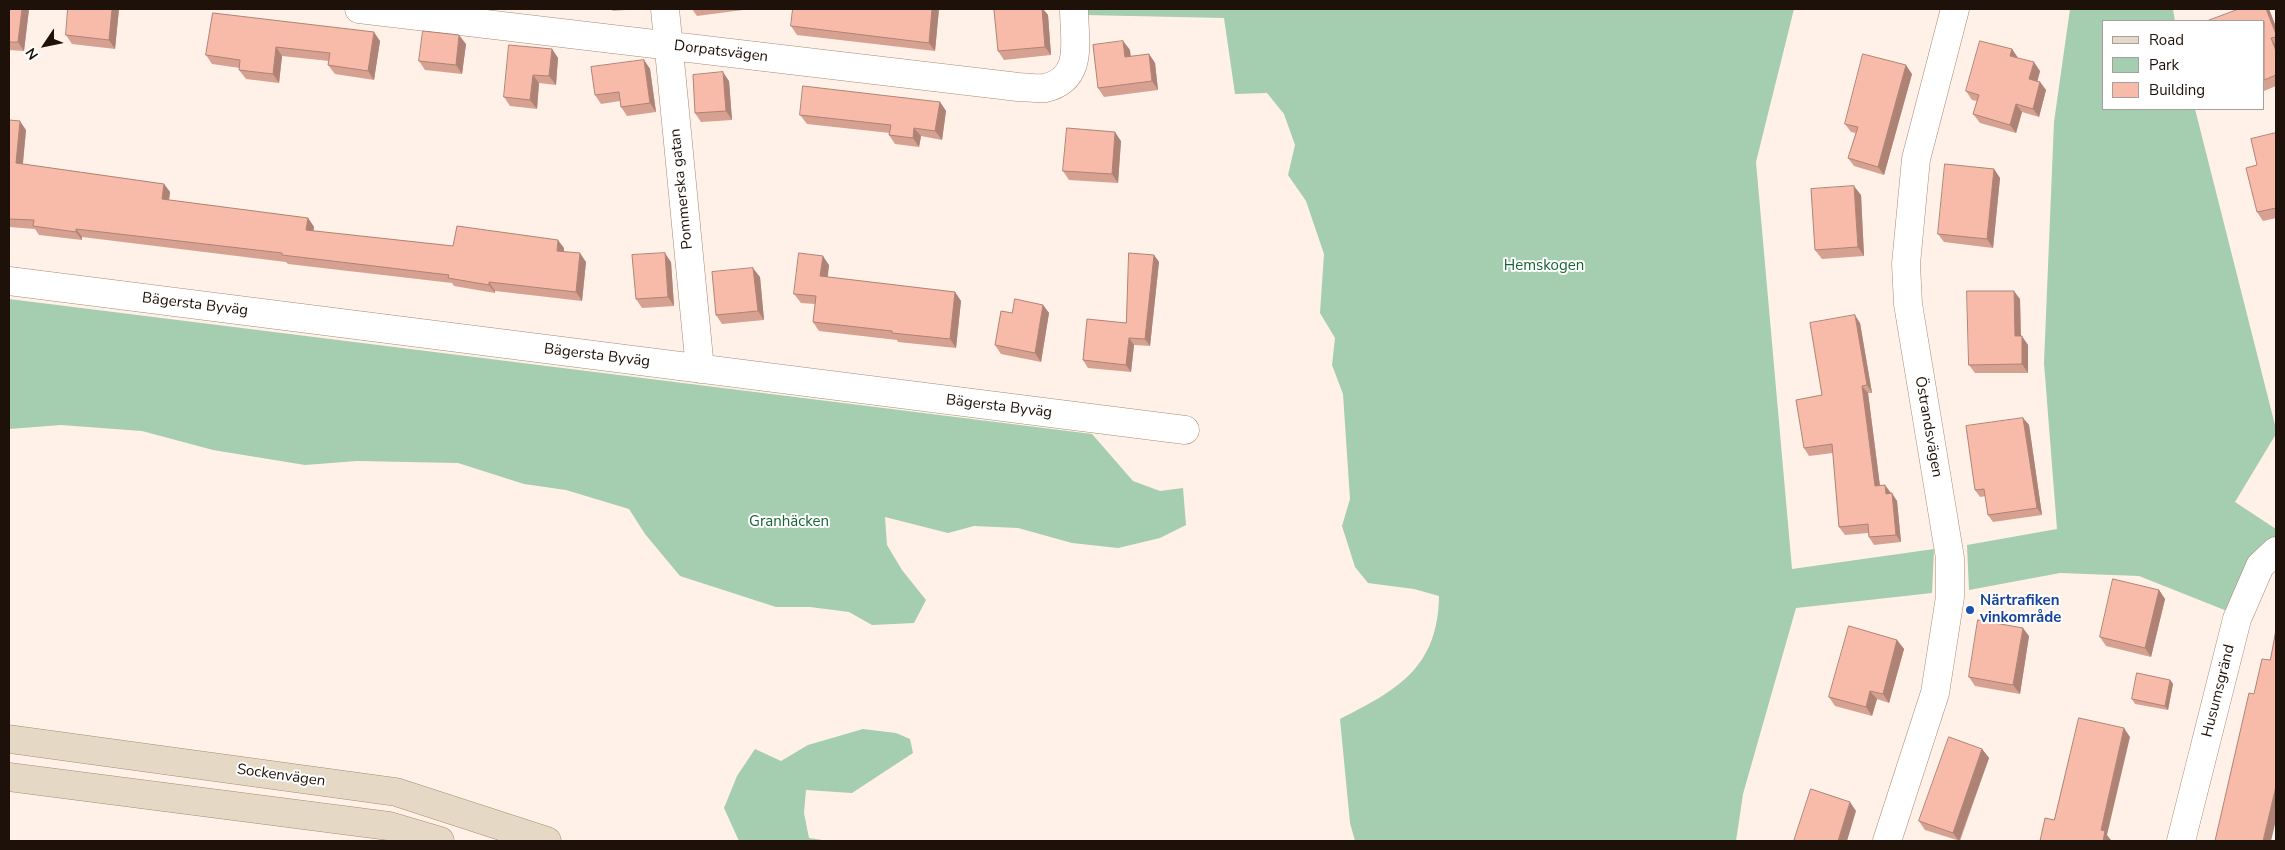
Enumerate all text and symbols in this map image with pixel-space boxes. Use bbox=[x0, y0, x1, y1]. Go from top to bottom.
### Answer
north arrow bbox=[20, 20, 70, 70]
legend bbox=[2102, 20, 2265, 110]
text: Road bbox=[2149, 30, 2184, 50]
street label: Dorpatsvägen bbox=[673, 37, 769, 67]
text: N bbox=[21, 44, 43, 63]
text: Park bbox=[2149, 55, 2179, 75]
text: Building bbox=[2149, 80, 2205, 100]
street label: Pommerska gatan bbox=[667, 128, 697, 250]
park label: Hemskogen bbox=[1504, 257, 1584, 275]
street label: Bägersta Byväg bbox=[141, 290, 249, 320]
street label: Bägersta Byväg bbox=[543, 341, 651, 371]
street label: Östrandsvägen bbox=[1910, 375, 1946, 479]
street label: Bägersta Byväg bbox=[945, 392, 1053, 422]
park label: Granhäcken bbox=[749, 513, 829, 531]
place label: Närtrafiken vinkområde bbox=[1980, 592, 2061, 627]
marker: Närtrafiken vinkområde bbox=[1964, 604, 1976, 616]
street label: Husumsgränd bbox=[2199, 643, 2239, 739]
street label: Sockenvägen bbox=[236, 761, 326, 791]

